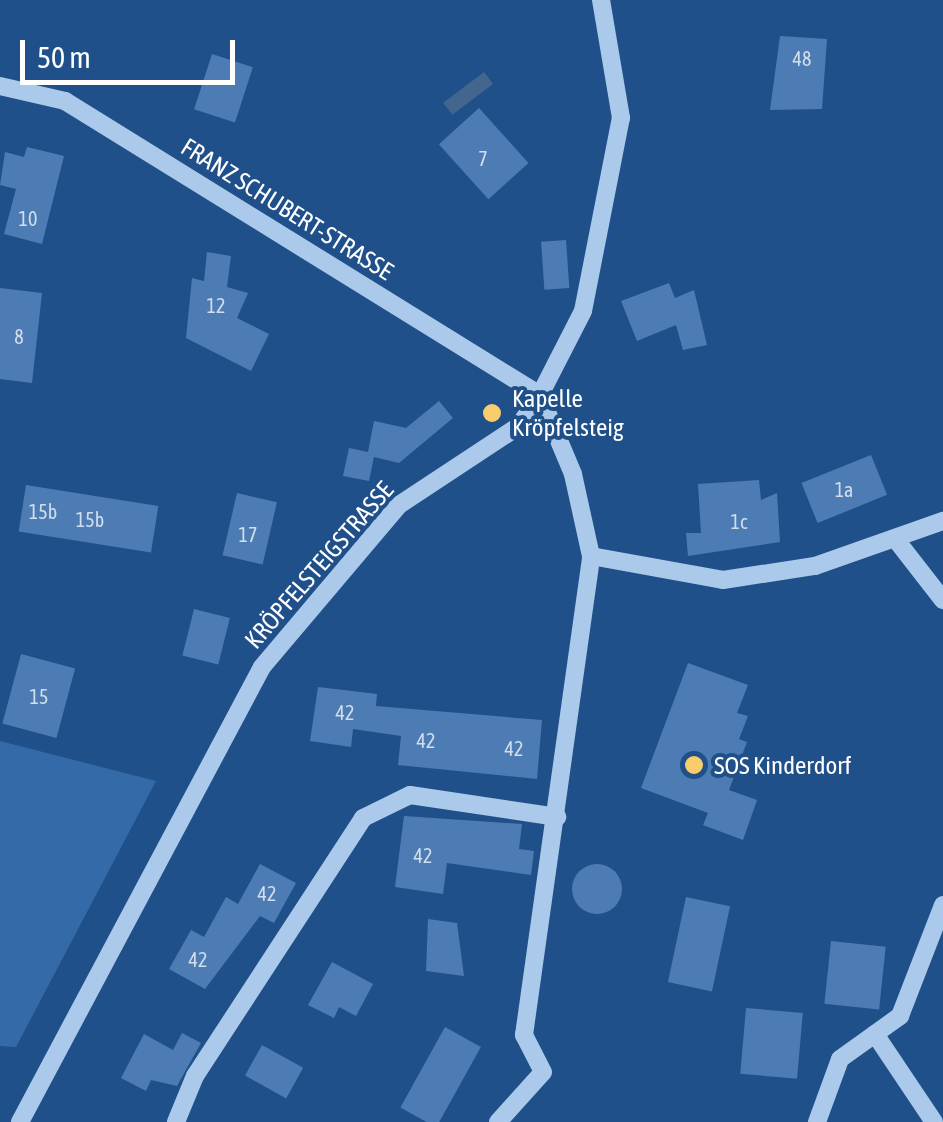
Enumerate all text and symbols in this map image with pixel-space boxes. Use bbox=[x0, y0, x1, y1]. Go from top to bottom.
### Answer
scale bar bbox=[25, 20, 240, 82]
text: 50 m bbox=[37, 40, 91, 74]
house number: 48 bbox=[793, 46, 811, 70]
street label: FRANZ SCHUBERT-STRASSE bbox=[176, 132, 398, 286]
house number: 7 bbox=[478, 146, 488, 170]
house number: 10 bbox=[19, 206, 37, 230]
house number: 12 bbox=[207, 293, 225, 317]
house number: 8 bbox=[14, 324, 24, 348]
place label: Kapelle Kröpfelsteig bbox=[512, 384, 624, 443]
marker: Kapelle Kröpfelsteig bbox=[481, 402, 503, 424]
street label: KRÖPFELSTEIGSTRASSE bbox=[238, 475, 400, 655]
house number: 1a bbox=[835, 477, 853, 501]
house number: 15b bbox=[29, 499, 57, 523]
house number: 15b bbox=[76, 507, 104, 531]
house number: 1c bbox=[731, 509, 747, 533]
house number: 17 bbox=[239, 522, 257, 546]
house number: 15 bbox=[30, 684, 48, 708]
house number: 42 bbox=[336, 700, 354, 724]
house number: 42 bbox=[417, 728, 435, 752]
house number: 42 bbox=[505, 736, 523, 760]
place label: SOS Kinderdorf bbox=[714, 750, 851, 780]
marker: SOS Kinderdorf bbox=[683, 754, 705, 776]
house number: 42 bbox=[414, 843, 432, 867]
house number: 42 bbox=[258, 881, 276, 905]
house number: 42 bbox=[189, 947, 207, 971]

